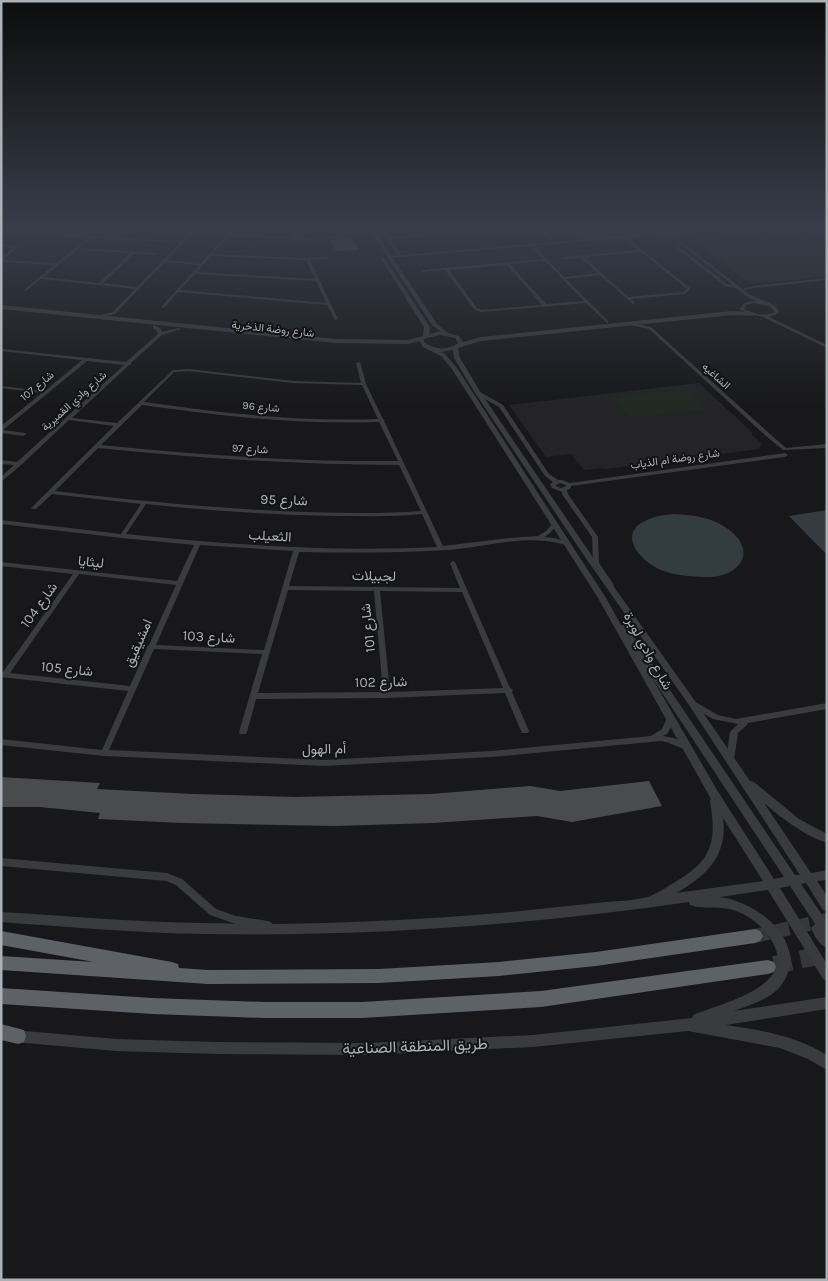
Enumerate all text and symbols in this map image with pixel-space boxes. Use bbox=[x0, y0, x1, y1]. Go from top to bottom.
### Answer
street label: شارع روضة الذخرية bbox=[231, 318, 315, 341]
street label: الشاغيه bbox=[699, 360, 733, 392]
street label: شارع 107 bbox=[17, 368, 57, 405]
street label: شارع وادي القميرية bbox=[39, 368, 111, 436]
street label: شارع 96 bbox=[242, 399, 281, 416]
street label: شارع 97 bbox=[231, 442, 269, 457]
street label: شارع روضة ام الذياب bbox=[630, 446, 721, 473]
street label: شارع 95 bbox=[260, 491, 308, 511]
street label: الثعيلب bbox=[248, 526, 292, 546]
street label: ليثايا bbox=[77, 552, 105, 572]
street label: لجبيلات bbox=[352, 567, 396, 585]
street label: شارع 104 bbox=[17, 579, 63, 632]
street label: شارع 101 bbox=[357, 603, 381, 653]
street label: شارع وادي لوبرة bbox=[617, 609, 676, 694]
street label: امشيقيق bbox=[120, 616, 156, 670]
street label: شارع 103 bbox=[182, 627, 236, 649]
street label: شارع 105 bbox=[40, 658, 94, 682]
street label: شارع 102 bbox=[355, 673, 407, 693]
street label: أم الهول bbox=[302, 740, 346, 759]
street label: طريق المنطقة الصناعية bbox=[342, 1034, 488, 1059]

